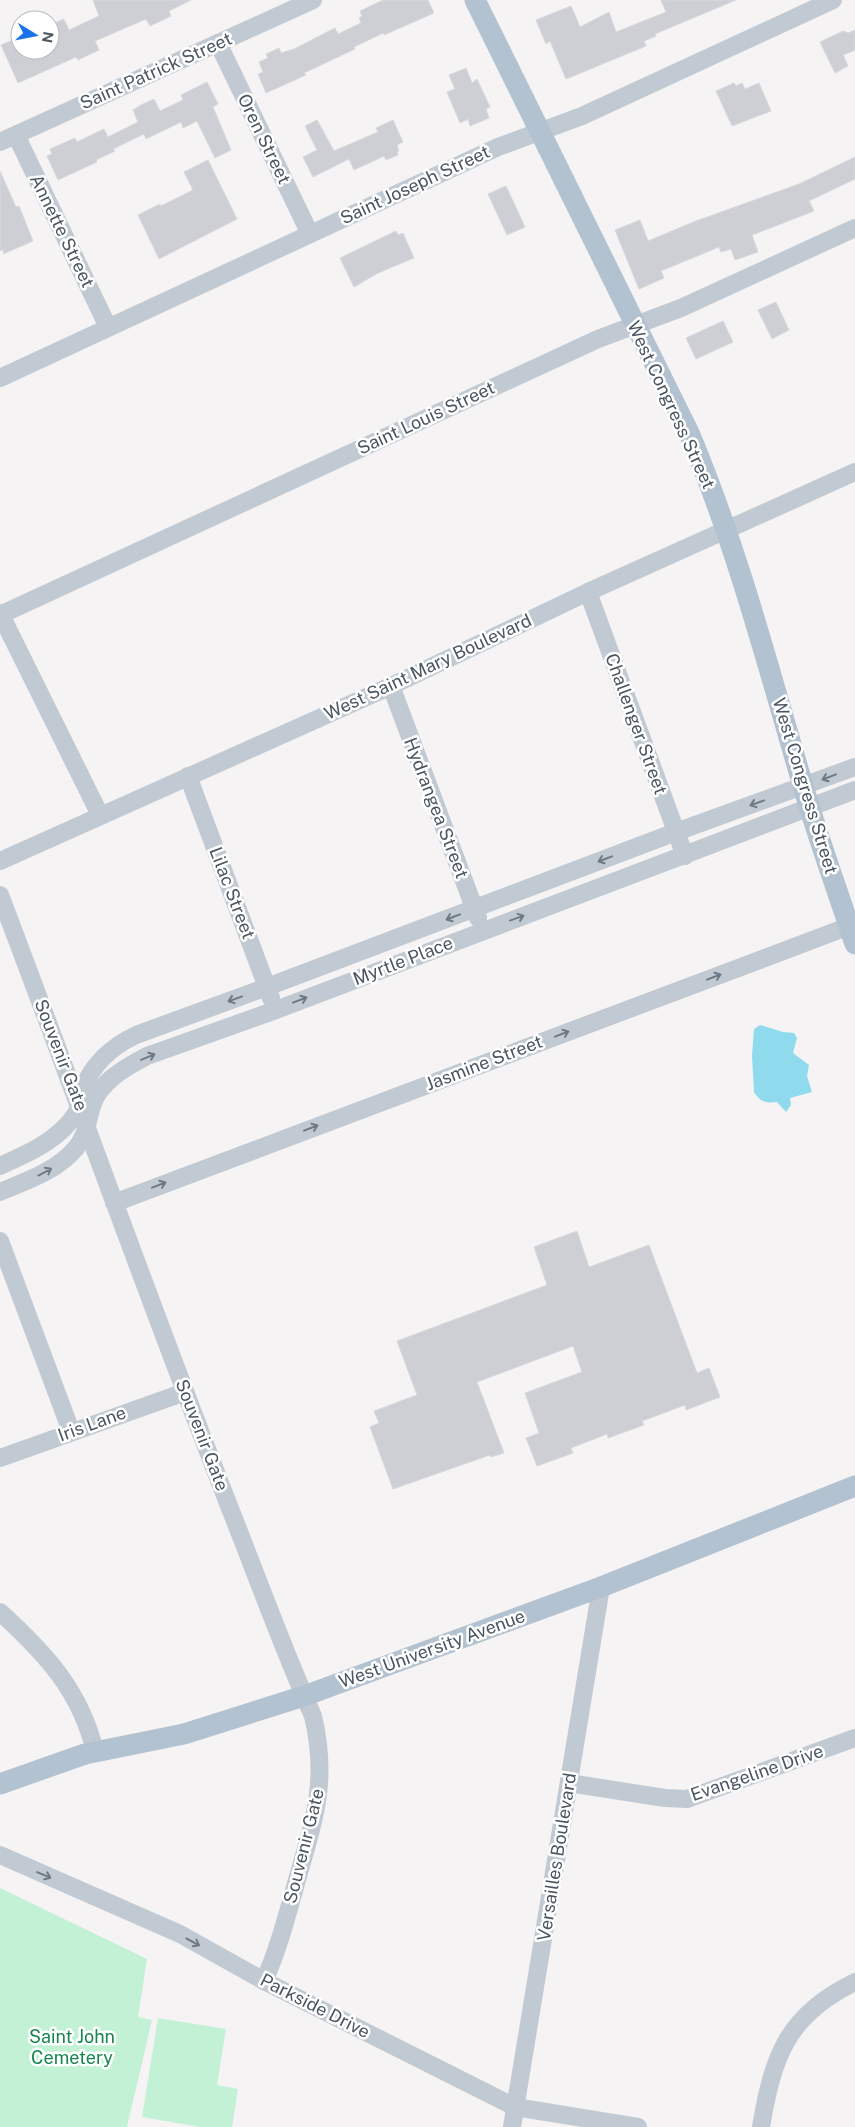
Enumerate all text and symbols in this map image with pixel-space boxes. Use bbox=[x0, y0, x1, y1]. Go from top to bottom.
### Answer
north arrow bbox=[10, 10, 60, 60]
street label: Saint Patrick Street bbox=[77, 28, 235, 113]
text: N bbox=[39, 30, 57, 44]
street label: Oren Street bbox=[234, 90, 295, 187]
street label: Saint Joseph Street bbox=[337, 141, 493, 228]
street label: Annette Street bbox=[26, 171, 99, 291]
street label: West Congress Street bbox=[623, 317, 720, 492]
street label: Saint Louis Street bbox=[354, 377, 498, 459]
street label: West Saint Mary Boulevard bbox=[321, 609, 535, 724]
street label: Challenger Street bbox=[601, 650, 672, 797]
street label: West Congress Street bbox=[769, 695, 842, 876]
street label: Hydrangea Street bbox=[400, 734, 473, 881]
one-way arrow bbox=[822, 773, 837, 782]
one-way arrow bbox=[750, 799, 765, 808]
street label: Lilac Street bbox=[205, 844, 260, 942]
one-way arrow bbox=[597, 855, 613, 864]
one-way arrow bbox=[446, 913, 461, 922]
one-way arrow bbox=[509, 913, 525, 922]
street label: Myrtle Place bbox=[350, 932, 456, 989]
one-way arrow bbox=[706, 972, 721, 981]
one-way arrow bbox=[228, 995, 243, 1004]
one-way arrow bbox=[292, 995, 307, 1005]
street label: Souvenir Gate bbox=[31, 996, 92, 1114]
one-way arrow bbox=[554, 1029, 569, 1038]
street label: Jasmine Street bbox=[422, 1031, 545, 1094]
one-way arrow bbox=[140, 1051, 155, 1061]
one-way arrow bbox=[303, 1123, 319, 1132]
one-way arrow bbox=[37, 1167, 52, 1177]
one-way arrow bbox=[151, 1180, 166, 1189]
street label: Souvenir Gate bbox=[172, 1376, 233, 1494]
street label: Iris Lane bbox=[55, 1402, 129, 1445]
street label: West University Avenue bbox=[336, 1605, 528, 1692]
street label: Evangeline Drive bbox=[688, 1740, 826, 1805]
street label: Versailles Boulevard bbox=[533, 1771, 580, 1943]
street label: Souvenir Gate bbox=[279, 1786, 328, 1906]
one-way arrow bbox=[36, 1871, 51, 1881]
one-way arrow bbox=[185, 1937, 199, 1947]
street label: Parkside Drive bbox=[257, 1969, 373, 2042]
park label: Saint John Cemetery bbox=[29, 2026, 115, 2068]

